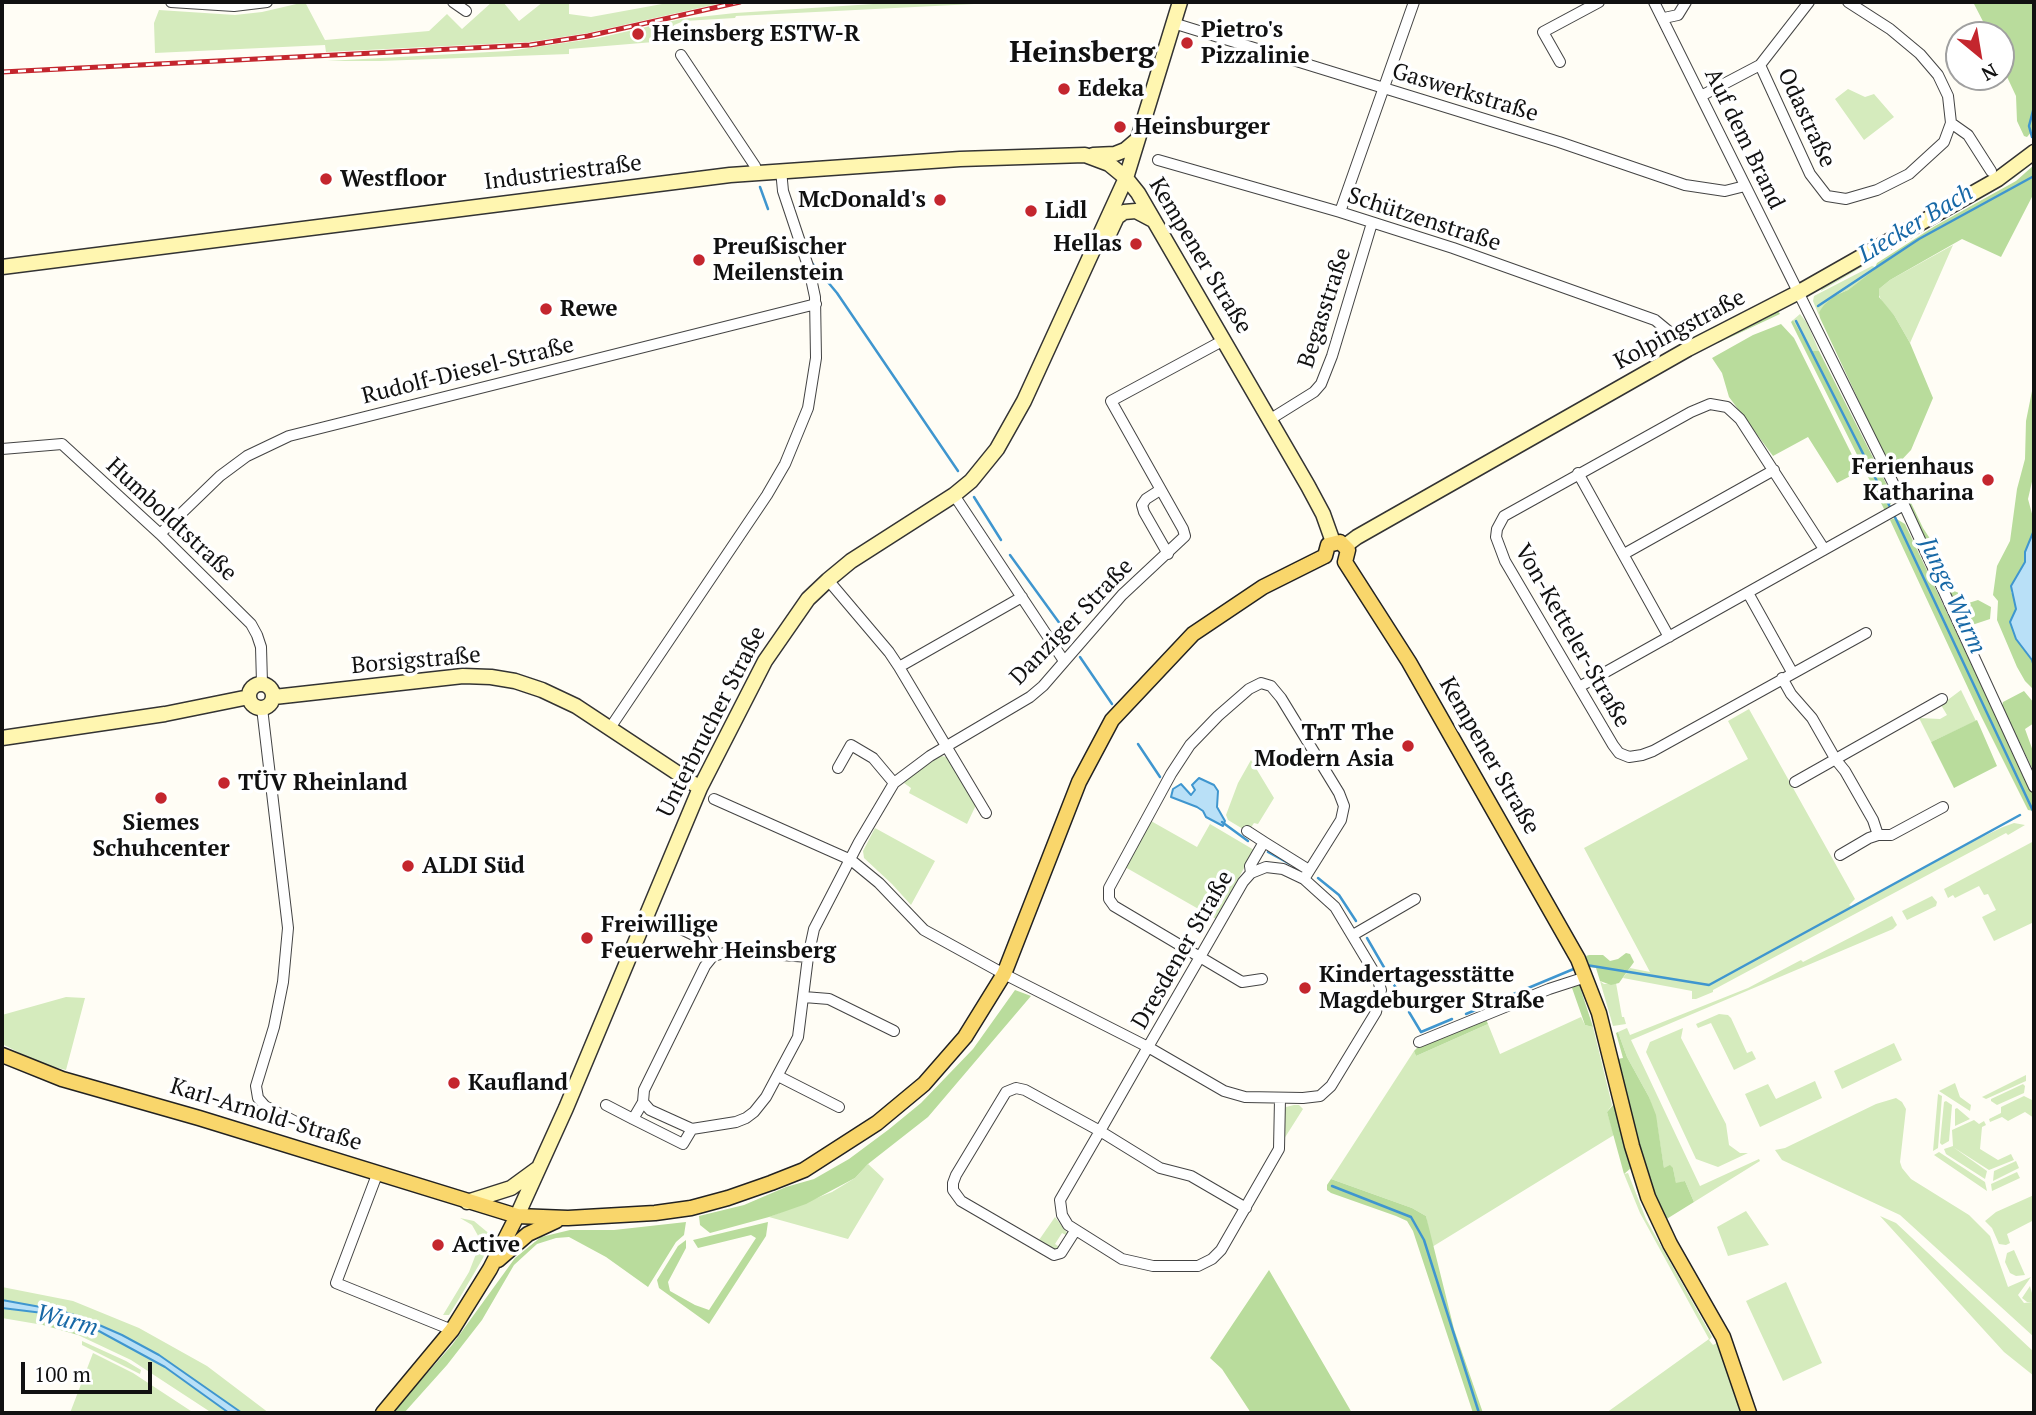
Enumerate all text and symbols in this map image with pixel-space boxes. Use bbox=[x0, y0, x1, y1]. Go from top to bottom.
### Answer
place label: Pietro's Pizzalinie bbox=[1201, 16, 1310, 70]
place label: Heinsberg ESTW-R bbox=[652, 20, 860, 48]
north arrow bbox=[1945, 21, 2015, 91]
marker: Heinsberg ESTW-R bbox=[630, 26, 646, 42]
district label: Heinsberg bbox=[1009, 35, 1155, 71]
marker: Pietro's Pizzalinie bbox=[1179, 35, 1195, 51]
street label: Gaswerkstraße bbox=[1389, 58, 1541, 128]
text: N bbox=[1977, 58, 2002, 87]
street label: Auf dem Brand bbox=[1698, 64, 1790, 214]
street label: Odastraße bbox=[1771, 64, 1841, 172]
place label: Edeka bbox=[1078, 75, 1144, 103]
marker: Edeka bbox=[1056, 81, 1072, 97]
place label: Heinsburger bbox=[1134, 113, 1270, 141]
marker: Heinsburger bbox=[1112, 119, 1128, 135]
street label: Industriestraße bbox=[483, 150, 643, 196]
place label: Westfloor bbox=[340, 165, 446, 193]
marker: Westfloor bbox=[318, 171, 334, 187]
street label: Kempener Straße bbox=[1143, 173, 1257, 339]
water label: Liecker Bach bbox=[1853, 179, 1979, 269]
street label: Schützenstraße bbox=[1344, 182, 1504, 258]
place label: McDonald's bbox=[798, 186, 926, 214]
marker: McDonald's bbox=[932, 192, 948, 208]
place label: Lidl bbox=[1045, 197, 1087, 225]
marker: Lidl bbox=[1023, 203, 1039, 219]
place label: Hellas bbox=[1053, 230, 1122, 258]
place label: Preußischer Meilenstein bbox=[713, 233, 846, 287]
marker: Hellas bbox=[1128, 236, 1144, 252]
street label: Begasstraße bbox=[1293, 245, 1357, 371]
marker: Preußischer Meilenstein bbox=[691, 252, 707, 268]
street label: Kolpingstraße bbox=[1610, 284, 1750, 376]
place label: Rewe bbox=[560, 295, 618, 323]
marker: Rewe bbox=[538, 301, 554, 317]
street label: Rudolf-Diesel-Straße bbox=[359, 331, 577, 411]
street label: Humboldtstraße bbox=[100, 452, 242, 588]
place label: Ferienhaus Katharina bbox=[1851, 453, 1974, 507]
marker: Ferienhaus Katharina bbox=[1980, 472, 1996, 488]
water label: Junge Wurm bbox=[1912, 533, 1992, 659]
street label: Von-Ketteler-Straße bbox=[1508, 539, 1636, 733]
street label: Danziger Straße bbox=[1005, 553, 1139, 691]
street label: Unterbrucher Straße bbox=[652, 622, 772, 822]
street label: Borsigstraße bbox=[350, 642, 482, 680]
street label: Kempener Straße bbox=[1433, 672, 1545, 840]
place label: TnT The Modern Asia bbox=[1254, 719, 1394, 773]
marker: TnT The Modern Asia bbox=[1400, 738, 1416, 754]
place label: TÜV Rheinland bbox=[238, 769, 407, 797]
marker: TÜV Rheinland bbox=[216, 775, 232, 791]
marker: Siemes Schuhcenter bbox=[153, 790, 169, 806]
place label: Siemes Schuhcenter bbox=[92, 809, 230, 863]
place label: ALDI Süd bbox=[422, 852, 525, 880]
marker: ALDI Süd bbox=[400, 858, 416, 874]
street label: Dresdener Straße bbox=[1127, 866, 1239, 1034]
place label: Freiwillige Feuerwehr Heinsberg bbox=[601, 911, 836, 965]
marker: Freiwillige Feuerwehr Heinsberg bbox=[579, 930, 595, 946]
place label: Kindertagesstätte Magdeburger Straße bbox=[1319, 961, 1545, 1015]
marker: Kindertagesstätte Magdeburger Straße bbox=[1297, 980, 1313, 996]
place label: Kaufland bbox=[468, 1069, 568, 1097]
street label: Karl-Arnold-Straße bbox=[167, 1073, 365, 1157]
marker: Kaufland bbox=[446, 1075, 462, 1091]
place label: Active bbox=[452, 1231, 520, 1259]
marker: Active bbox=[430, 1237, 446, 1253]
water label: Wurm bbox=[33, 1299, 101, 1343]
scale bar bbox=[24, 1348, 156, 1392]
text: 100 m bbox=[34, 1360, 91, 1388]

